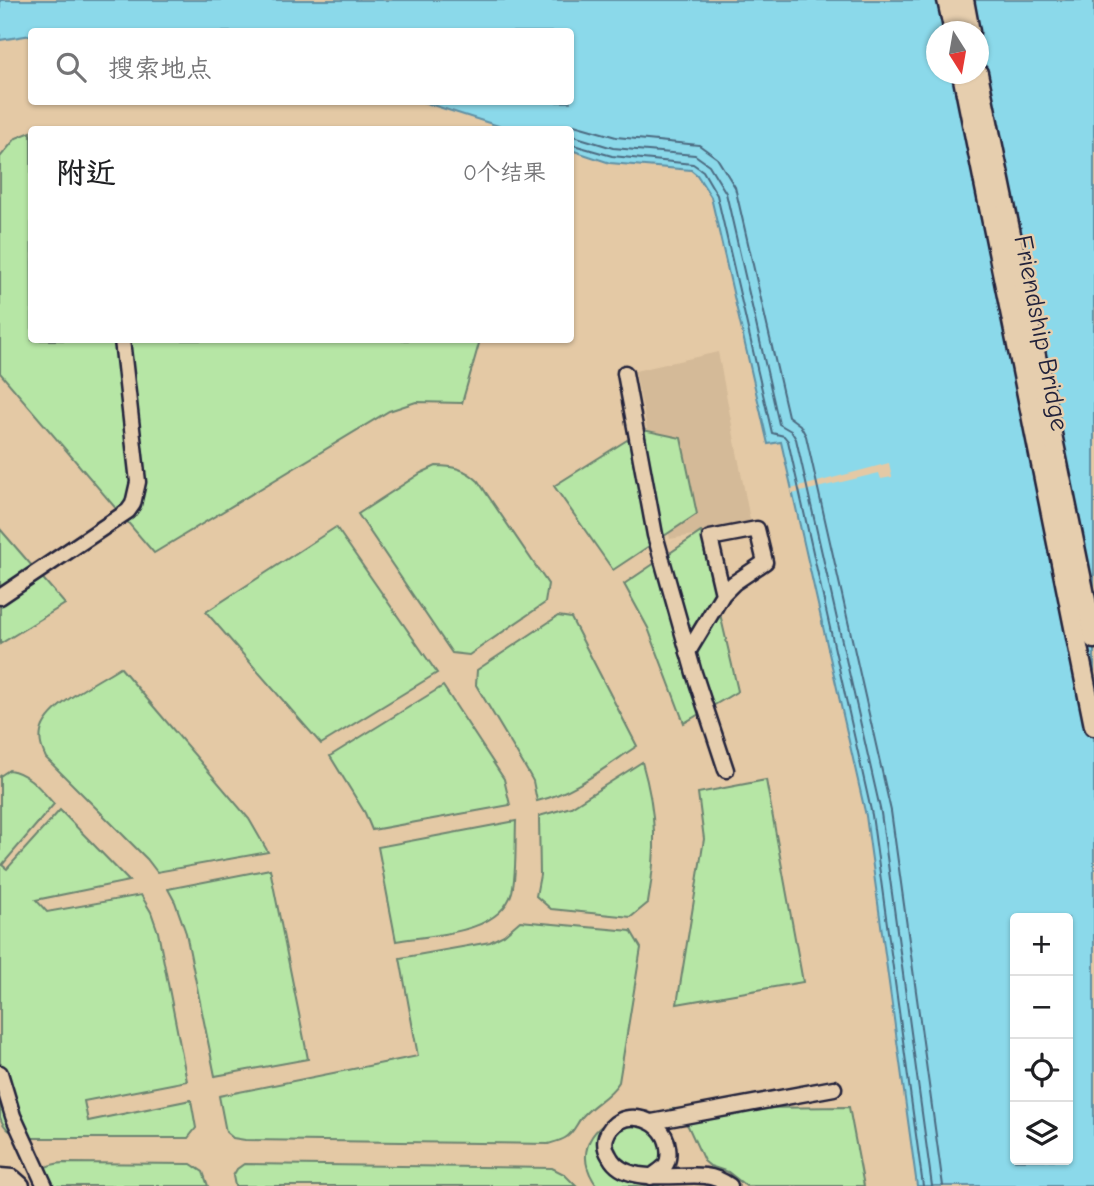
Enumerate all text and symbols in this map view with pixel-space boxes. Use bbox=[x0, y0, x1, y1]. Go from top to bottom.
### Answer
north arrow bbox=[926, 21, 989, 84]
search box bbox=[28, 28, 574, 105]
icon: search bbox=[52, 48, 90, 86]
text: 搜索地点 bbox=[108, 54, 212, 84]
text: 附近 bbox=[56, 156, 116, 191]
text: 0个结果 bbox=[463, 159, 546, 186]
street label: Friendship Bridge bbox=[1007, 233, 1075, 433]
map controls bbox=[1010, 913, 1073, 1165]
button: + bbox=[1010, 913, 1073, 976]
button: − bbox=[1010, 976, 1073, 1039]
button: locate bbox=[1010, 1039, 1073, 1102]
button: layers bbox=[1010, 1102, 1073, 1165]

